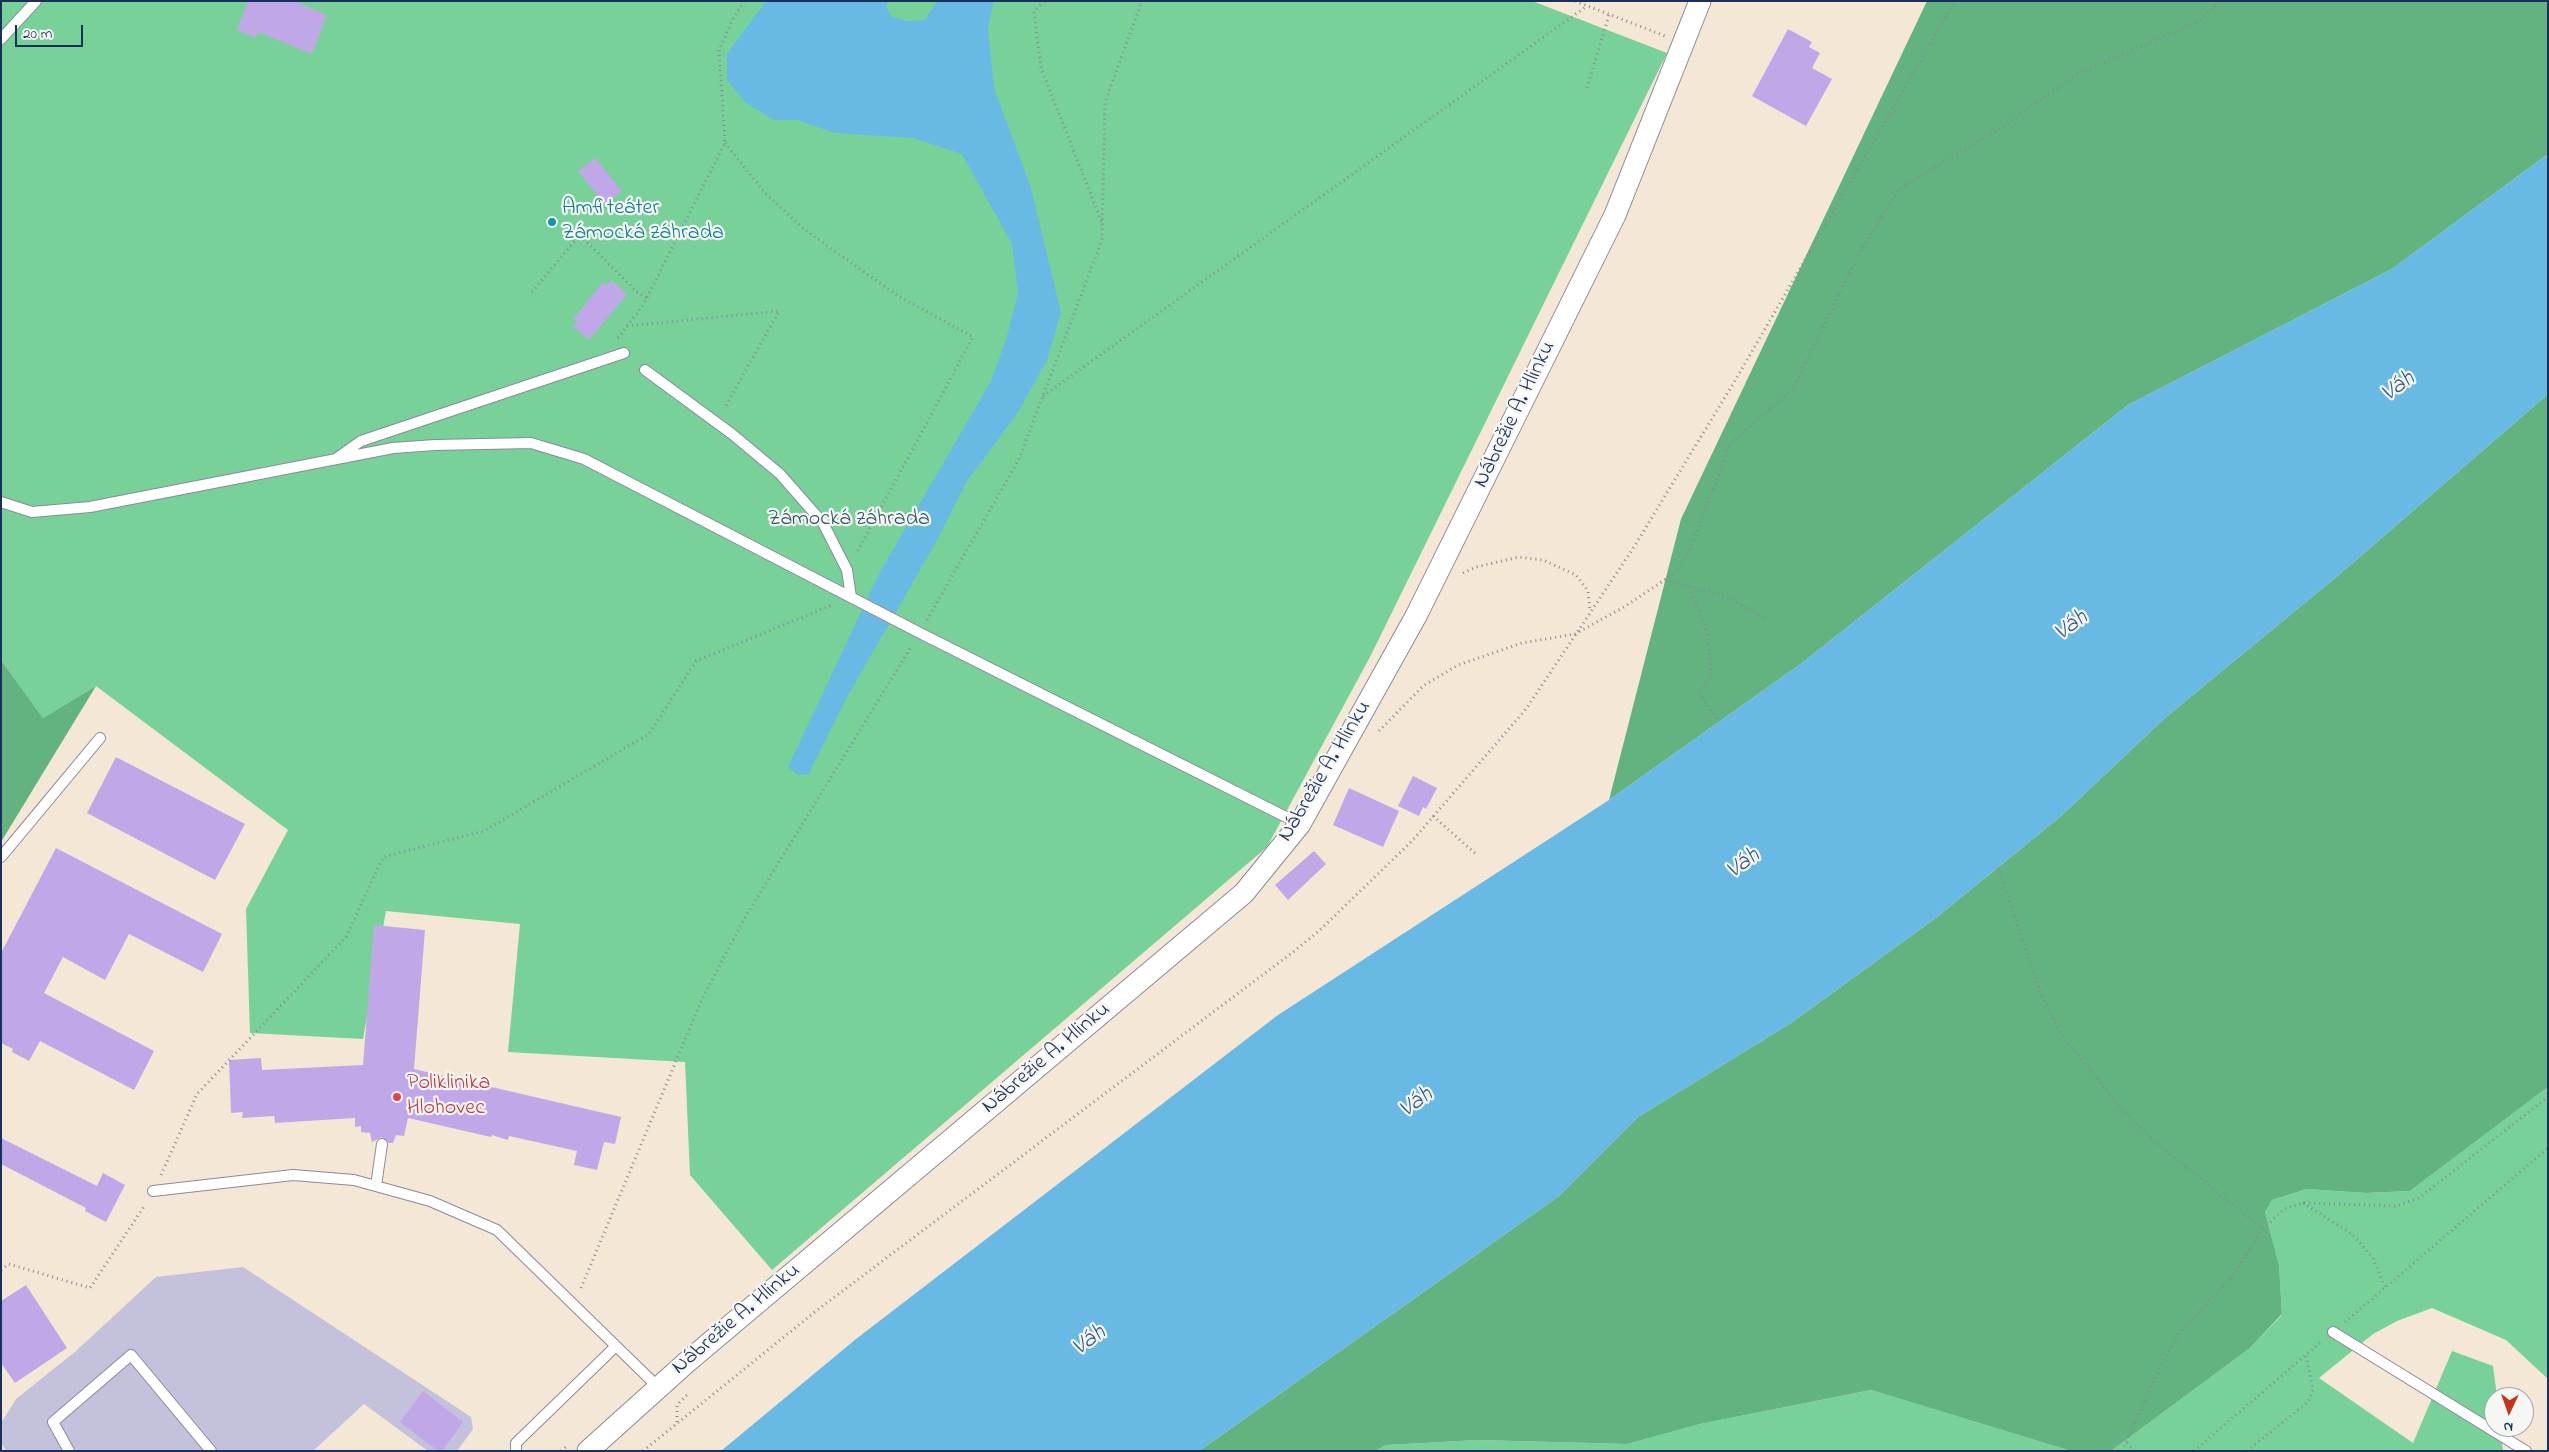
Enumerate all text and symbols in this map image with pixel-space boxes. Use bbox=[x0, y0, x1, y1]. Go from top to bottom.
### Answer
scale bar bbox=[18, 15, 85, 47]
text: 20 m bbox=[23, 23, 52, 45]
place label: Amfiteáter Zámocká záhrada bbox=[562, 196, 724, 248]
marker: Amfiteáter Zámocká záhrada bbox=[546, 216, 558, 228]
street label: Nábrežie A. Hlinku bbox=[1469, 337, 1563, 493]
water label: Váh bbox=[2376, 366, 2422, 410]
park label: Zámocká záhrada bbox=[768, 507, 930, 533]
water label: Váh bbox=[2049, 605, 2095, 649]
street label: Nábrežie A. Hlinku bbox=[1274, 697, 1378, 847]
water label: Váh bbox=[1721, 843, 1767, 887]
street label: Nábrežie A. Hlinku bbox=[977, 998, 1117, 1120]
place label: Poliklinika Hlohovec bbox=[407, 1071, 490, 1122]
water label: Váh bbox=[1394, 1082, 1440, 1126]
marker: Poliklinika Hlohovec bbox=[391, 1091, 403, 1103]
street label: Nábrežie A. Hlinku bbox=[667, 1259, 807, 1381]
water label: Váh bbox=[1067, 1320, 1113, 1364]
north arrow bbox=[2484, 1387, 2534, 1437]
text: N bbox=[2503, 1416, 2514, 1437]

